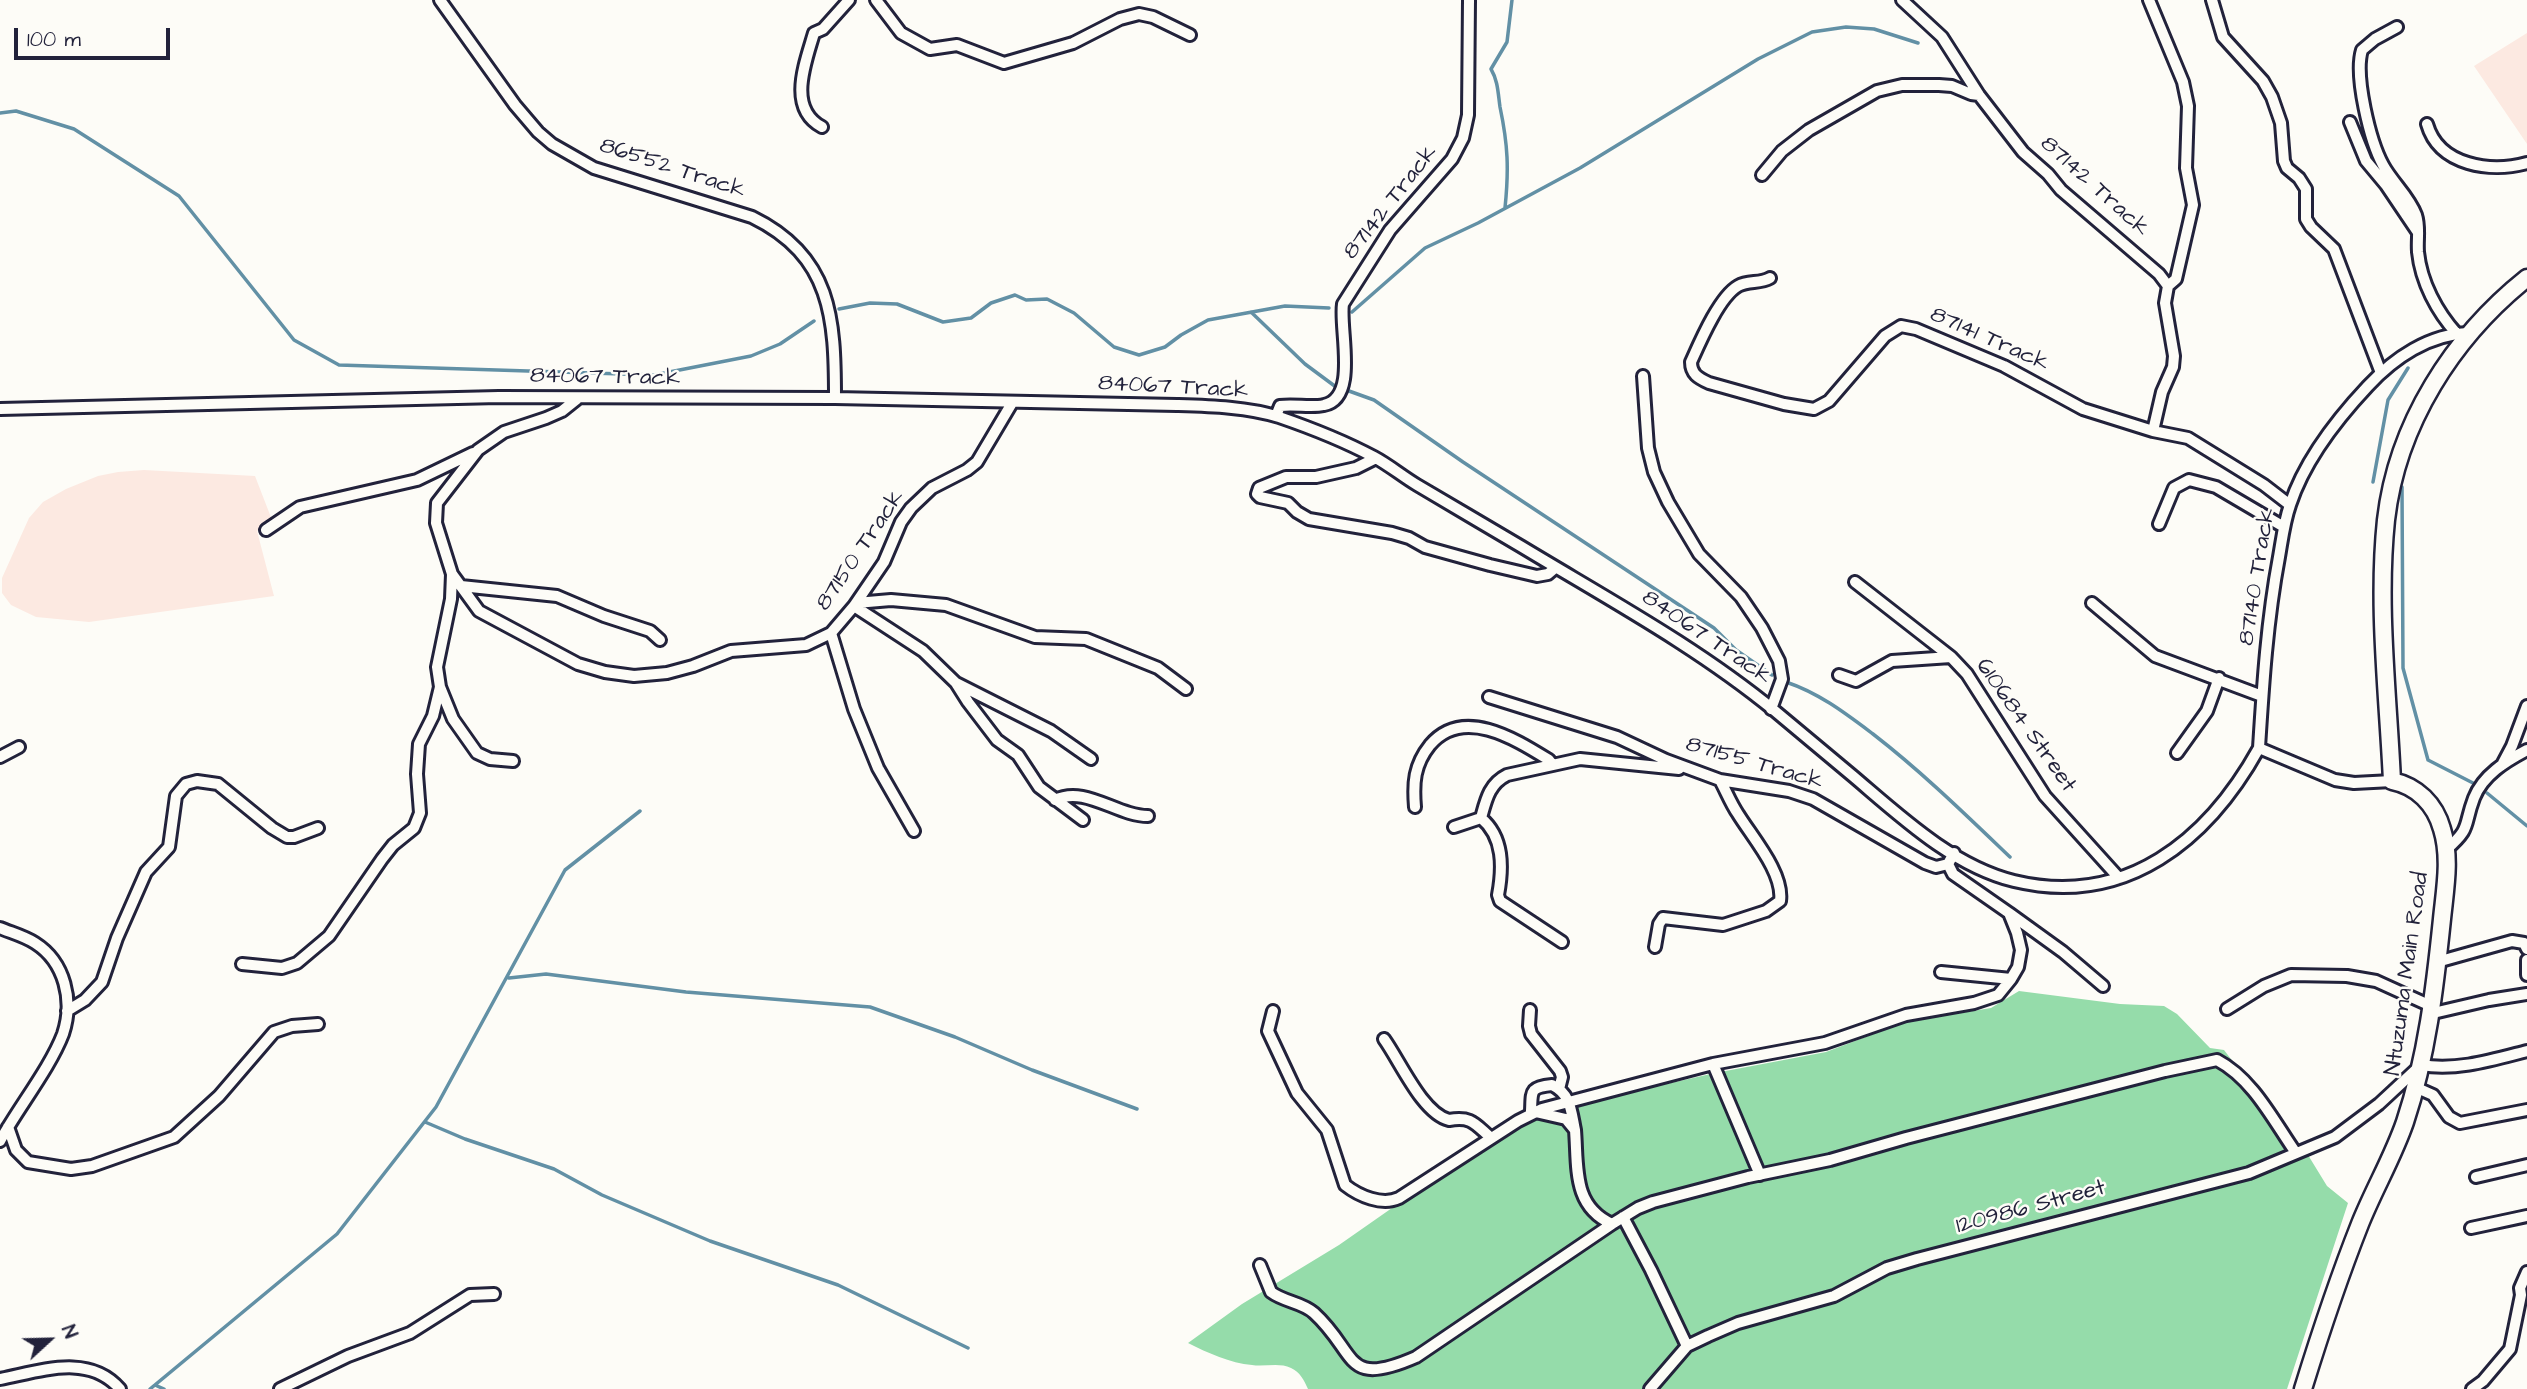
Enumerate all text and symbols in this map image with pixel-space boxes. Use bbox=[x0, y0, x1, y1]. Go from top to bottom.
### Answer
scale bar bbox=[18, 14, 173, 58]
text: 100 m bbox=[27, 25, 81, 54]
street label: 87142 Track bbox=[2034, 131, 2154, 243]
street label: 86552 Track bbox=[596, 132, 748, 206]
street label: 87142 Track bbox=[1338, 140, 1444, 266]
street label: 87141 Track bbox=[1925, 302, 2053, 378]
street label: 84067 Track bbox=[530, 363, 680, 393]
street label: 84067 Track bbox=[1097, 370, 1249, 406]
street label: 87150 Track bbox=[811, 485, 911, 617]
street label: 87140 Track bbox=[2234, 506, 2282, 648]
street label: 84067 Track bbox=[1636, 585, 1776, 691]
street label: 610684 Street bbox=[1969, 654, 2081, 798]
street label: 87155 Track bbox=[1682, 731, 1826, 797]
street label: Ntuzuma Main Road bbox=[2380, 871, 2436, 1077]
street label: 120986 Street bbox=[1953, 1175, 2109, 1241]
north arrow bbox=[14, 1305, 84, 1375]
text: N bbox=[54, 1321, 84, 1343]

